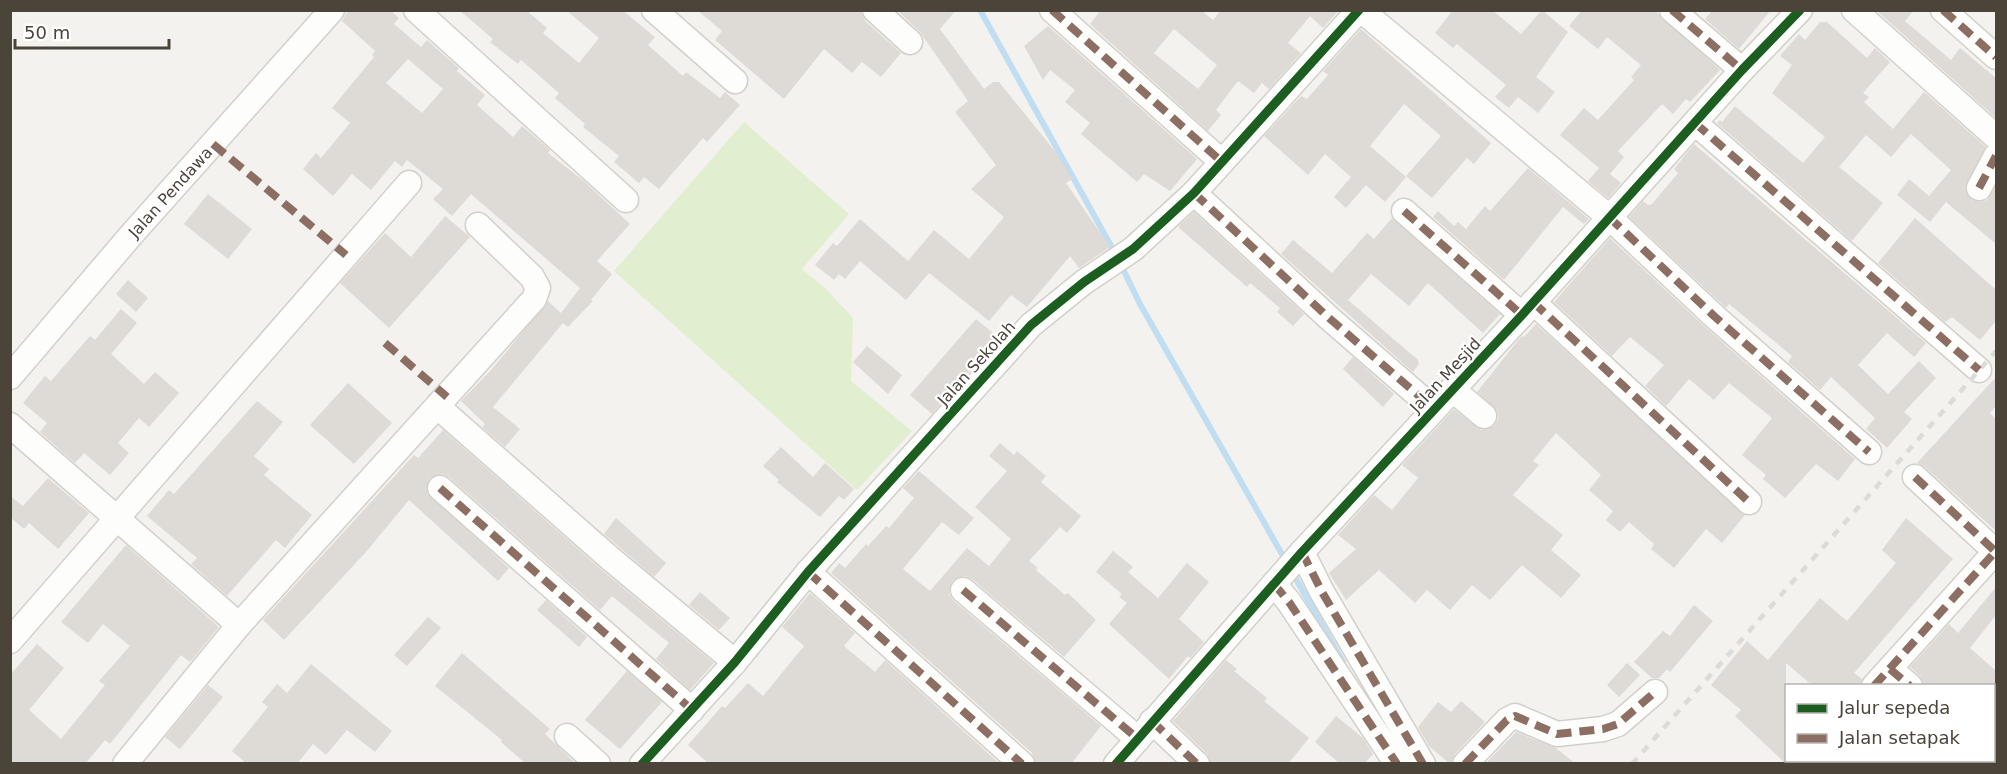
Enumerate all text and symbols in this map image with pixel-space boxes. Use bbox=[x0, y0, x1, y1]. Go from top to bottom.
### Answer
scale bar bbox=[15, 12, 170, 50]
text: 50 m bbox=[24, 22, 70, 43]
street label: Jalan Pendawa bbox=[124, 143, 216, 243]
street label: Jalan Sekolah bbox=[933, 317, 1019, 410]
street label: Jalan Mesjid bbox=[1405, 334, 1485, 417]
legend bbox=[1785, 684, 1995, 762]
text: Jalur sepeda bbox=[1838, 697, 1950, 718]
text: Jalan setapak bbox=[1838, 727, 1960, 748]

